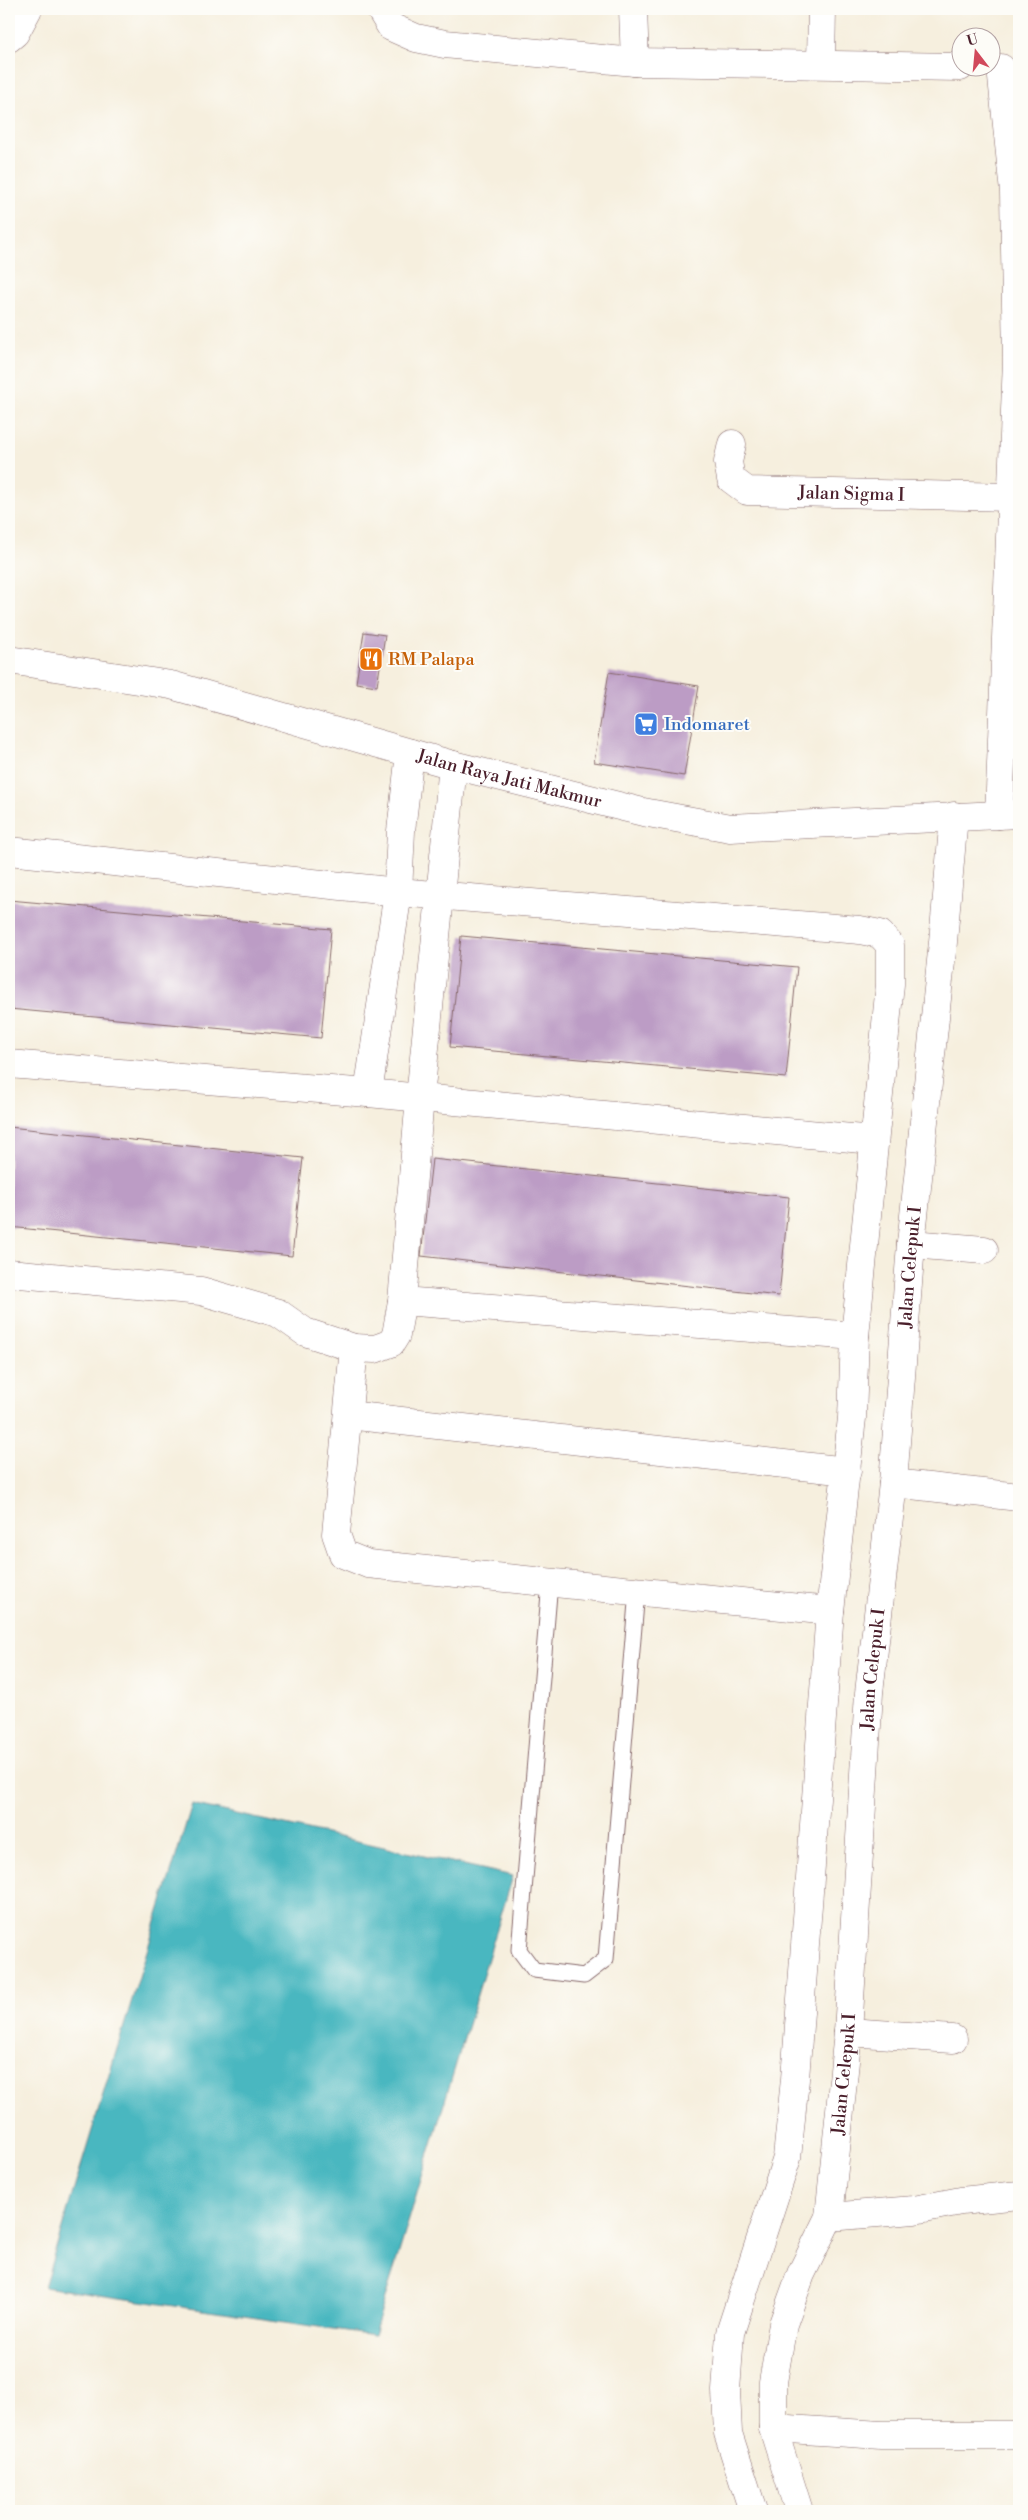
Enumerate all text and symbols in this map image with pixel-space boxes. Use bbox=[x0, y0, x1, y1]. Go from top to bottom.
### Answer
north arrow bbox=[950, 28, 1000, 78]
text: U bbox=[965, 30, 981, 51]
street label: Jalan Sigma I bbox=[797, 481, 905, 506]
restaurant icon: RM Palapa bbox=[358, 646, 384, 672]
place label: RM Palapa bbox=[388, 648, 475, 671]
supermarket icon: Indomaret bbox=[633, 711, 659, 737]
place label: Indomaret bbox=[664, 713, 750, 736]
street label: Jalan Raya Jati Makmur bbox=[413, 744, 604, 813]
street label: Jalan Celepuk I bbox=[893, 1205, 926, 1330]
street label: Jalan Celepuk I bbox=[855, 1607, 890, 1732]
street label: Jalan Celepuk I bbox=[826, 2013, 861, 2137]

